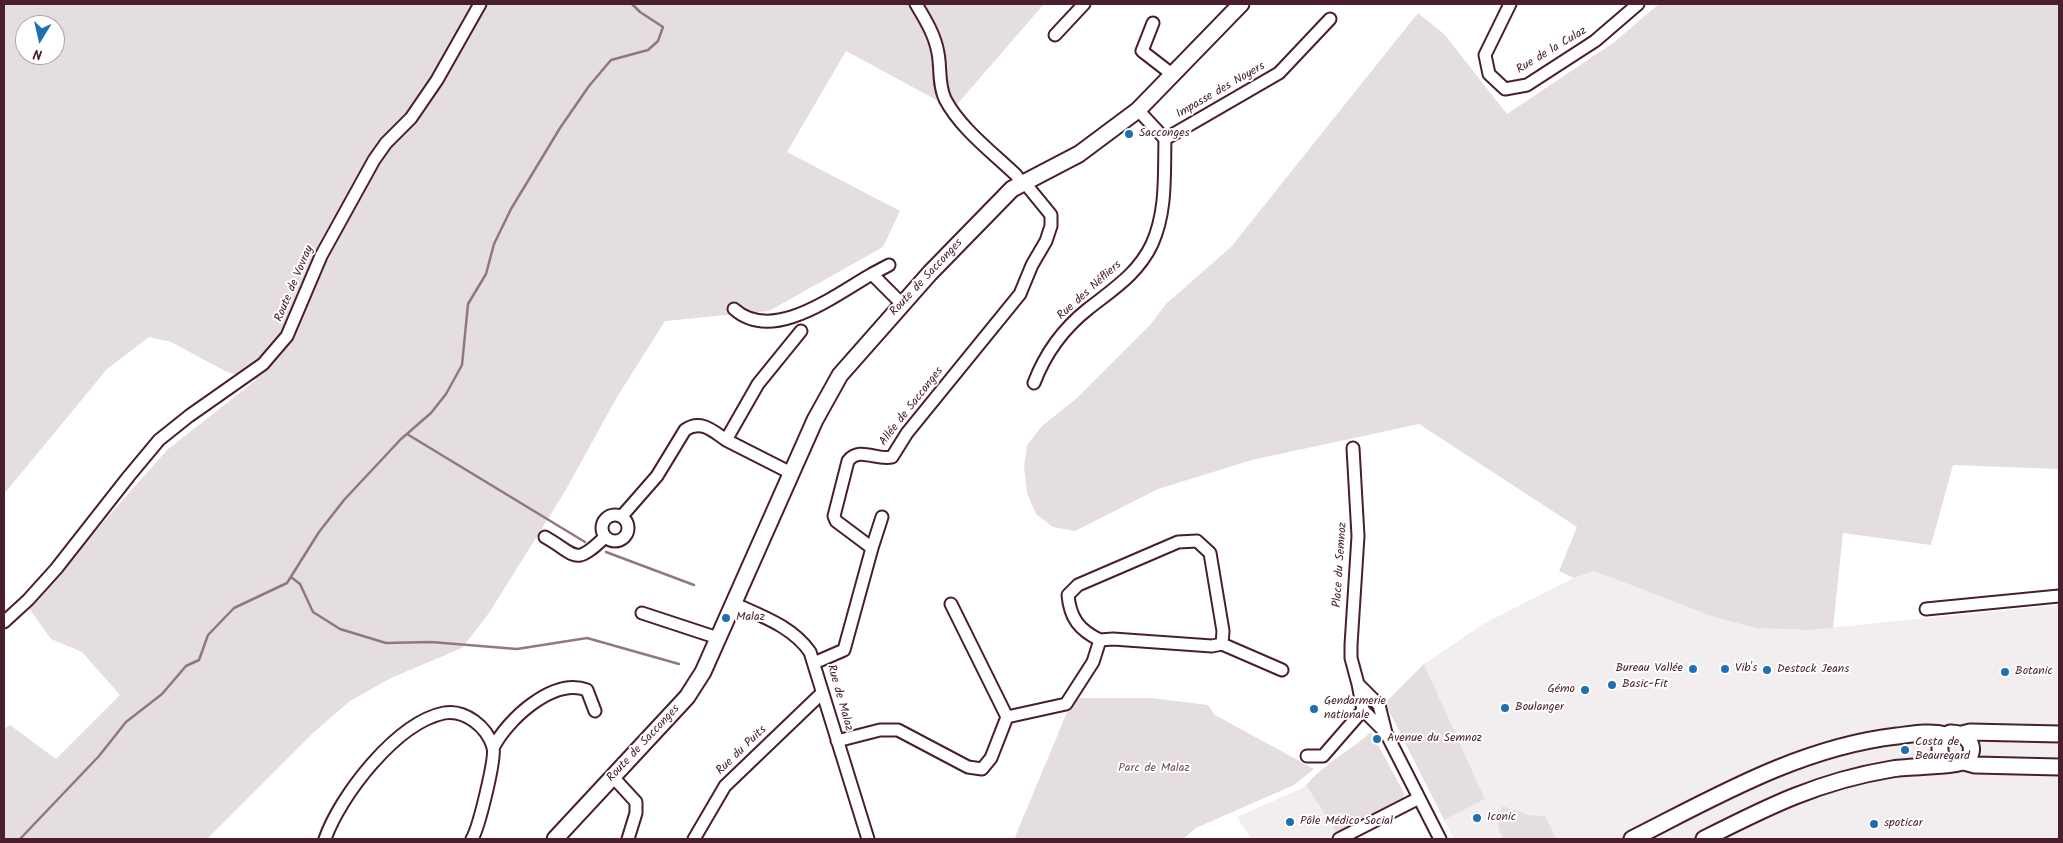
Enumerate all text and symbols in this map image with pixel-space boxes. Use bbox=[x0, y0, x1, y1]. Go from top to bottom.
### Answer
north arrow bbox=[15, 15, 65, 65]
street label: Rue de la Culaz bbox=[1514, 24, 1590, 78]
text: N bbox=[32, 42, 44, 65]
street label: Impasse des Noyers bbox=[1174, 60, 1268, 122]
place label: Sacconges bbox=[1139, 127, 1190, 141]
marker: Sacconges bbox=[1123, 128, 1135, 140]
street label: Route de Sacconges bbox=[888, 237, 966, 319]
street label: Route de Vovray bbox=[272, 244, 318, 324]
street label: Rue des Néfliers bbox=[1055, 258, 1125, 324]
street label: Allée de Sacconges bbox=[877, 365, 947, 449]
street label: Place du Semnoz bbox=[1331, 522, 1351, 608]
place label: Malaz bbox=[736, 611, 765, 625]
marker: Malaz bbox=[720, 612, 732, 624]
place label: Bureau Vallée bbox=[1615, 662, 1683, 676]
place label: Vib's bbox=[1735, 662, 1757, 676]
street label: Rue de Malaz bbox=[823, 663, 855, 733]
marker: Bureau Vallée bbox=[1687, 663, 1699, 675]
marker: Vib's bbox=[1719, 663, 1731, 675]
place label: Destock Jeans bbox=[1777, 663, 1849, 677]
marker: Destock Jeans bbox=[1761, 664, 1773, 676]
place label: Botanic bbox=[2015, 665, 2053, 679]
marker: Botanic bbox=[1999, 666, 2011, 678]
place label: Basic-Fit bbox=[1622, 678, 1668, 692]
marker: Basic-Fit bbox=[1606, 679, 1618, 691]
place label: Gémo bbox=[1547, 683, 1575, 697]
marker: Gémo bbox=[1579, 684, 1591, 696]
place label: Gendarmerie nationale bbox=[1324, 695, 1386, 723]
place label: Boulanger bbox=[1515, 701, 1564, 715]
marker: Boulanger bbox=[1499, 702, 1511, 714]
street label: Route de Sacconges bbox=[605, 703, 683, 785]
marker: Gendarmerie nationale bbox=[1308, 703, 1320, 715]
street label: Rue du Puits bbox=[714, 723, 770, 779]
place label: Avenue du Semnoz bbox=[1387, 732, 1482, 746]
marker: Avenue du Semnoz bbox=[1371, 733, 1383, 745]
place label: Costa de Beauregard bbox=[1915, 736, 1970, 764]
marker: Costa de Beauregard bbox=[1899, 744, 1911, 756]
park label: Parc de Malaz bbox=[1118, 762, 1190, 776]
place label: Iconic bbox=[1487, 811, 1516, 825]
marker: Iconic bbox=[1471, 812, 1483, 824]
place label: Pôle Médico Social bbox=[1300, 815, 1393, 829]
marker: Pôle Médico Social bbox=[1284, 816, 1296, 828]
place label: spoticar bbox=[1884, 817, 1923, 831]
marker: spoticar bbox=[1868, 818, 1880, 830]

